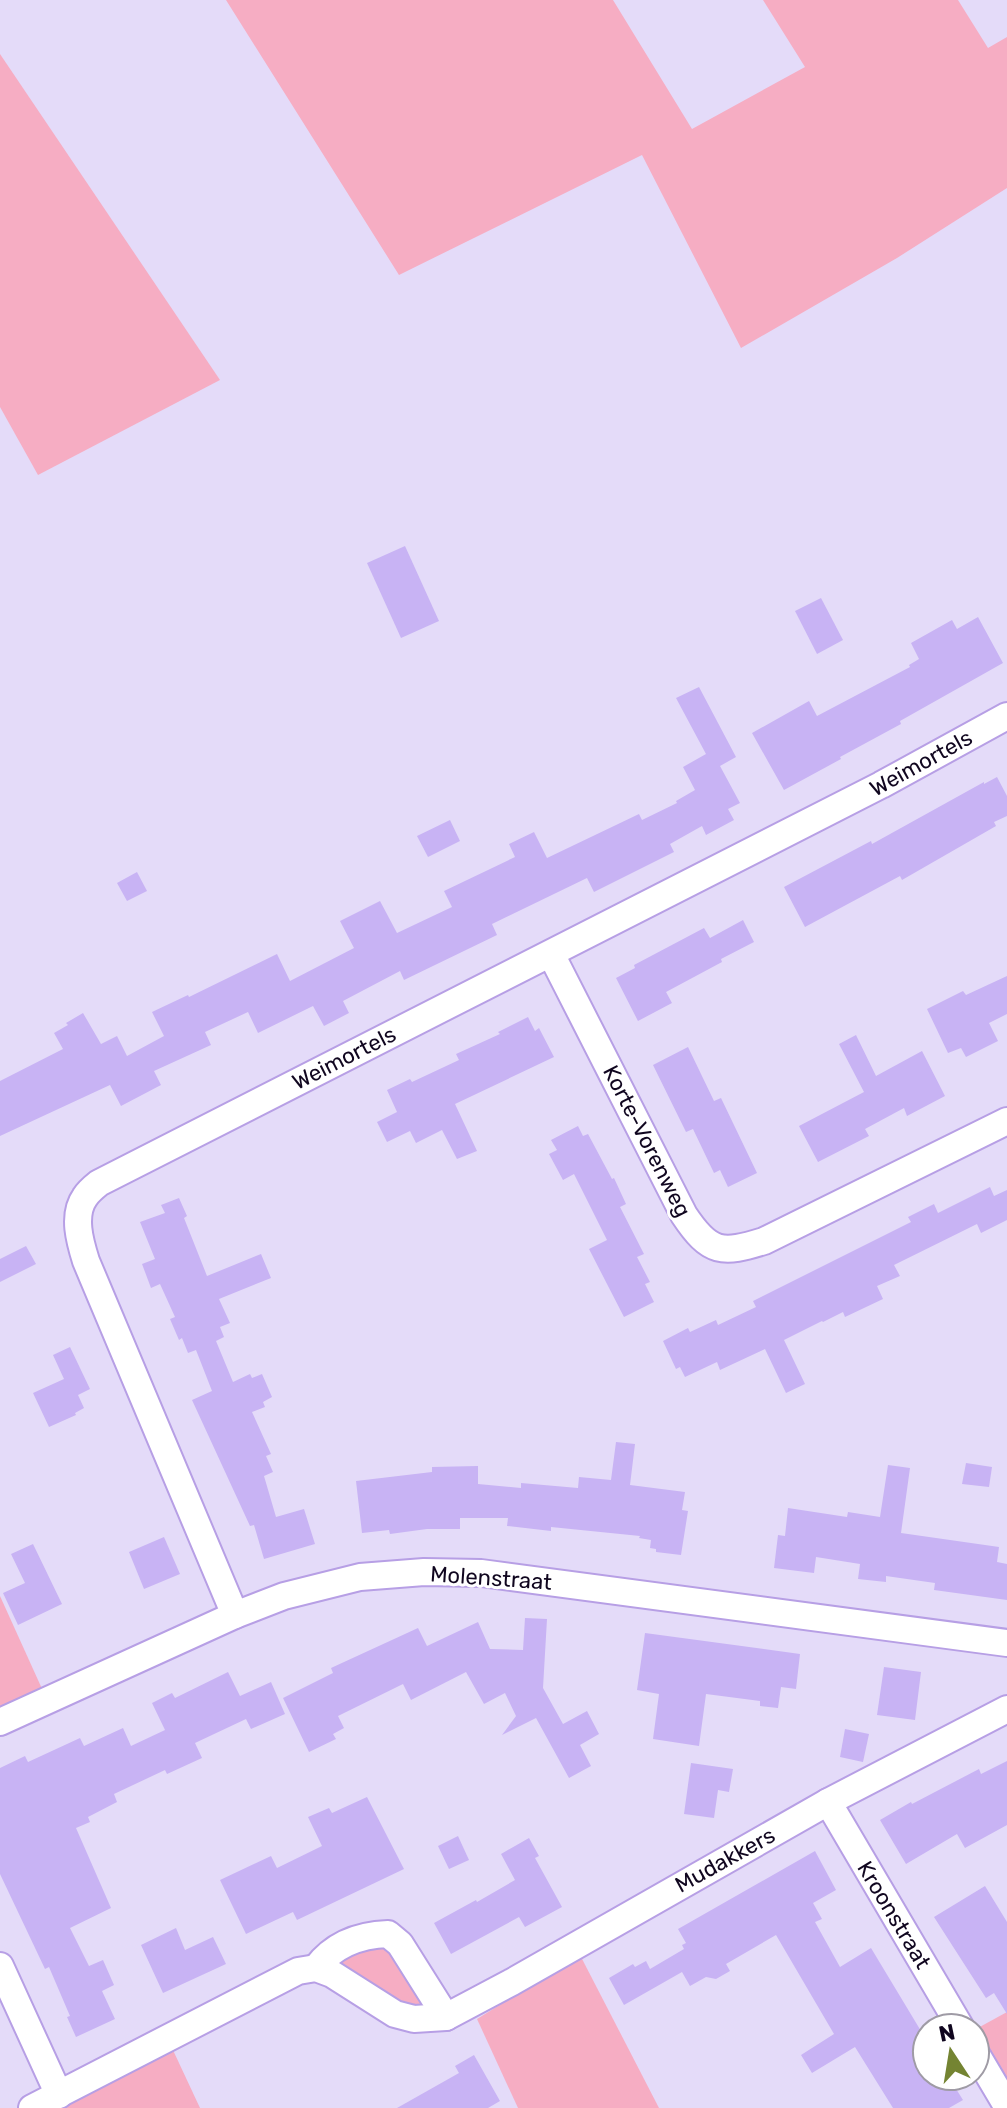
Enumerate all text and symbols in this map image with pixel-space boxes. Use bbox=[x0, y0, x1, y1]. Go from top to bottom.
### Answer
street label: Weimortels bbox=[865, 724, 977, 802]
street label: Weimortels bbox=[288, 1020, 400, 1096]
street label: Korte-Vorenweg bbox=[597, 1061, 697, 1221]
street label: Molenstraat bbox=[429, 1560, 553, 1596]
street label: Mudakkers bbox=[670, 1822, 780, 1898]
street label: Kroonstraat bbox=[851, 1856, 937, 1974]
north arrow bbox=[911, 2012, 991, 2092]
text: N bbox=[936, 2018, 957, 2048]

